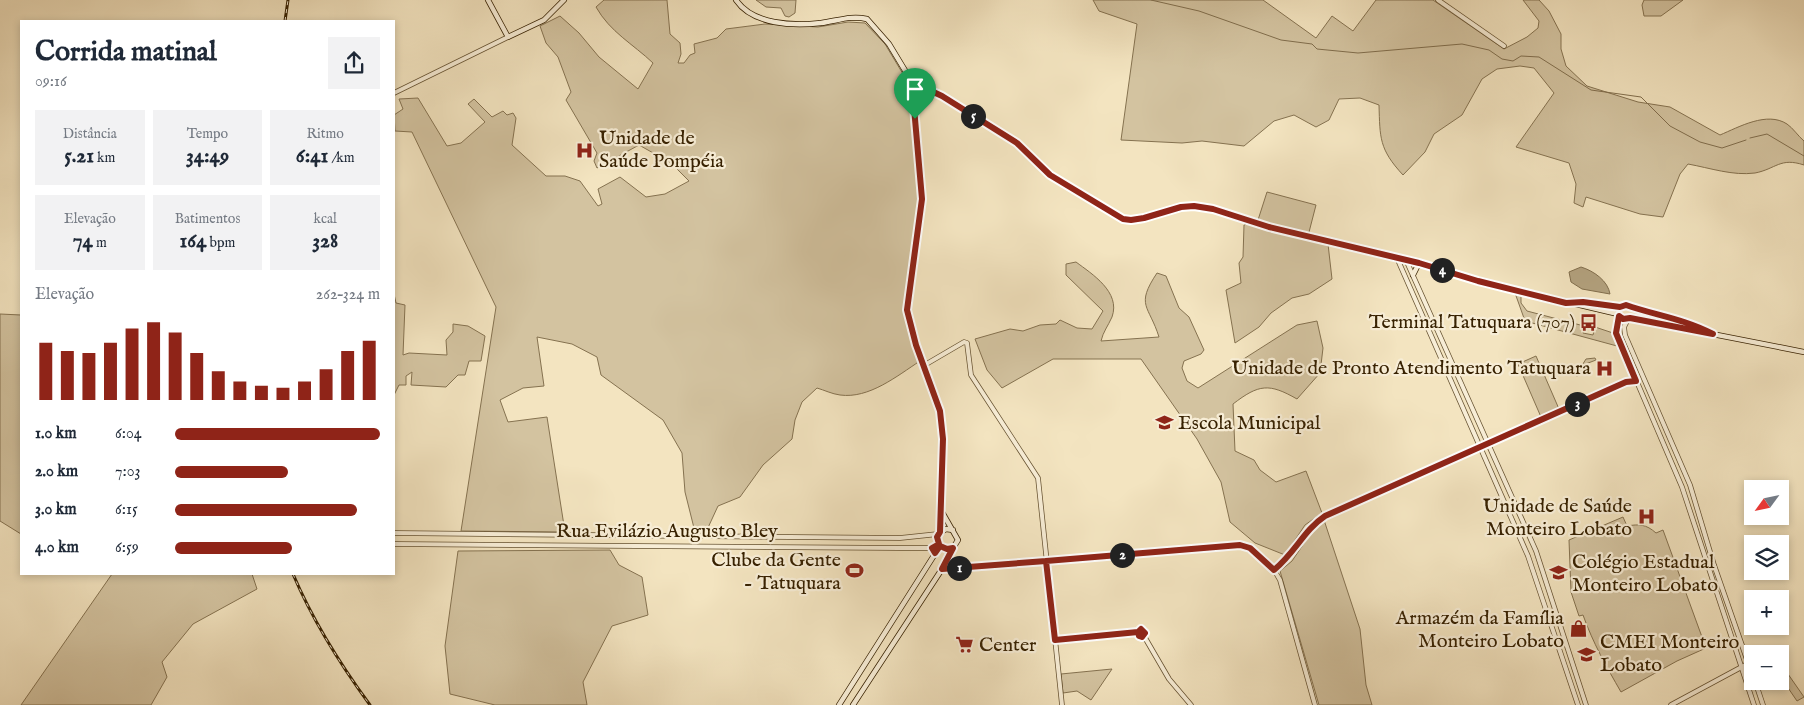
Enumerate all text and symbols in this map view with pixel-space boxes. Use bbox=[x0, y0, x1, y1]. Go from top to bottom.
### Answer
text: Corrida matinal bbox=[35, 35, 217, 70]
button: share bbox=[328, 37, 380, 89]
pin bbox=[894, 68, 936, 119]
text: 09:16 bbox=[35, 72, 67, 92]
icon: arrive bbox=[901, 75, 929, 103]
pin: 5 bbox=[960, 104, 986, 128]
text: 5 bbox=[971, 107, 976, 125]
text: Distância bbox=[63, 125, 117, 143]
text: Tempo bbox=[187, 125, 228, 143]
text: Ritmo bbox=[306, 125, 344, 143]
place label: Unidade de Saúde Pompéia bbox=[599, 126, 724, 174]
hospital icon: Unidade de Saúde Pompéia bbox=[575, 140, 595, 160]
text: 5.21 bbox=[64, 143, 94, 170]
text: 34:49 bbox=[186, 143, 229, 170]
text: 6:41 bbox=[296, 143, 328, 170]
text: km bbox=[94, 149, 115, 167]
text: /km bbox=[328, 149, 354, 167]
text: Elevação bbox=[64, 210, 116, 228]
text: Batimentos bbox=[175, 210, 240, 228]
text: kcal bbox=[313, 210, 337, 228]
text: 74 bbox=[73, 228, 93, 255]
text: 164 bbox=[180, 228, 207, 255]
text: 328 bbox=[312, 228, 338, 255]
text: m bbox=[93, 234, 107, 252]
text: bpm bbox=[207, 234, 235, 252]
pin: 4 bbox=[1430, 258, 1454, 282]
text: 4 bbox=[1439, 261, 1446, 279]
text: Elevação bbox=[35, 285, 94, 305]
text: 262–324 m bbox=[316, 285, 380, 305]
place label: Terminal Tatuquara (707) bbox=[1369, 310, 1575, 335]
bus stop icon: Terminal Tatuquara (707) bbox=[1579, 312, 1599, 332]
place label: Unidade de Pronto Atendimento Tatuquara bbox=[1232, 356, 1591, 381]
hospital icon: Unidade de Pronto Atendimento Tatuquara bbox=[1595, 358, 1615, 378]
pin: 3 bbox=[1564, 392, 1590, 416]
text: 3 bbox=[1575, 395, 1580, 413]
place label: Escola Municipal bbox=[1178, 411, 1321, 436]
school or university icon: Escola Municipal bbox=[1154, 413, 1174, 433]
text: 1.0 km bbox=[35, 424, 77, 444]
text: 6:04 bbox=[115, 424, 142, 444]
text: 2.0 km bbox=[35, 462, 78, 482]
text: 7:03 bbox=[115, 462, 141, 482]
north arrow bbox=[1744, 480, 1789, 525]
map controls bbox=[1744, 480, 1789, 690]
place label: Unidade de Saúde Monteiro Lobato bbox=[1483, 494, 1632, 542]
text: 3.0 km bbox=[35, 500, 77, 520]
text: 6:15 bbox=[115, 500, 138, 520]
hospital icon: Unidade de Saúde Monteiro Lobato bbox=[1636, 507, 1656, 527]
street label: Rua Evilázio Augusto Bley bbox=[556, 519, 778, 544]
button: layers bbox=[1744, 535, 1789, 580]
text: 4.0 km bbox=[35, 538, 79, 558]
text: 6:59 bbox=[115, 538, 139, 558]
pin: 2 bbox=[1110, 542, 1134, 568]
text: 2 bbox=[1119, 546, 1126, 564]
place label: Clube da Gente - Tatuquara bbox=[711, 548, 841, 596]
place label: Colégio Estadual Monteiro Lobato bbox=[1572, 550, 1718, 598]
pin: 1 bbox=[946, 556, 972, 580]
text: 1 bbox=[957, 559, 962, 577]
sports icon: Clube da Gente - Tatuquara bbox=[845, 561, 865, 581]
school or university icon: Colégio Estadual Monteiro Lobato bbox=[1548, 563, 1568, 583]
button: + bbox=[1744, 590, 1789, 635]
place label: Armazém da Família Monteiro Lobato bbox=[1395, 606, 1564, 654]
shop icon: Armazém da Família Monteiro Lobato bbox=[1568, 619, 1588, 639]
place label: CMEI Monteiro Lobato bbox=[1600, 630, 1740, 678]
place label: Center bbox=[979, 633, 1037, 658]
supermarket icon: Center bbox=[955, 635, 975, 655]
school or university icon: CMEI Monteiro Lobato bbox=[1576, 644, 1596, 664]
button: − bbox=[1744, 645, 1789, 690]

